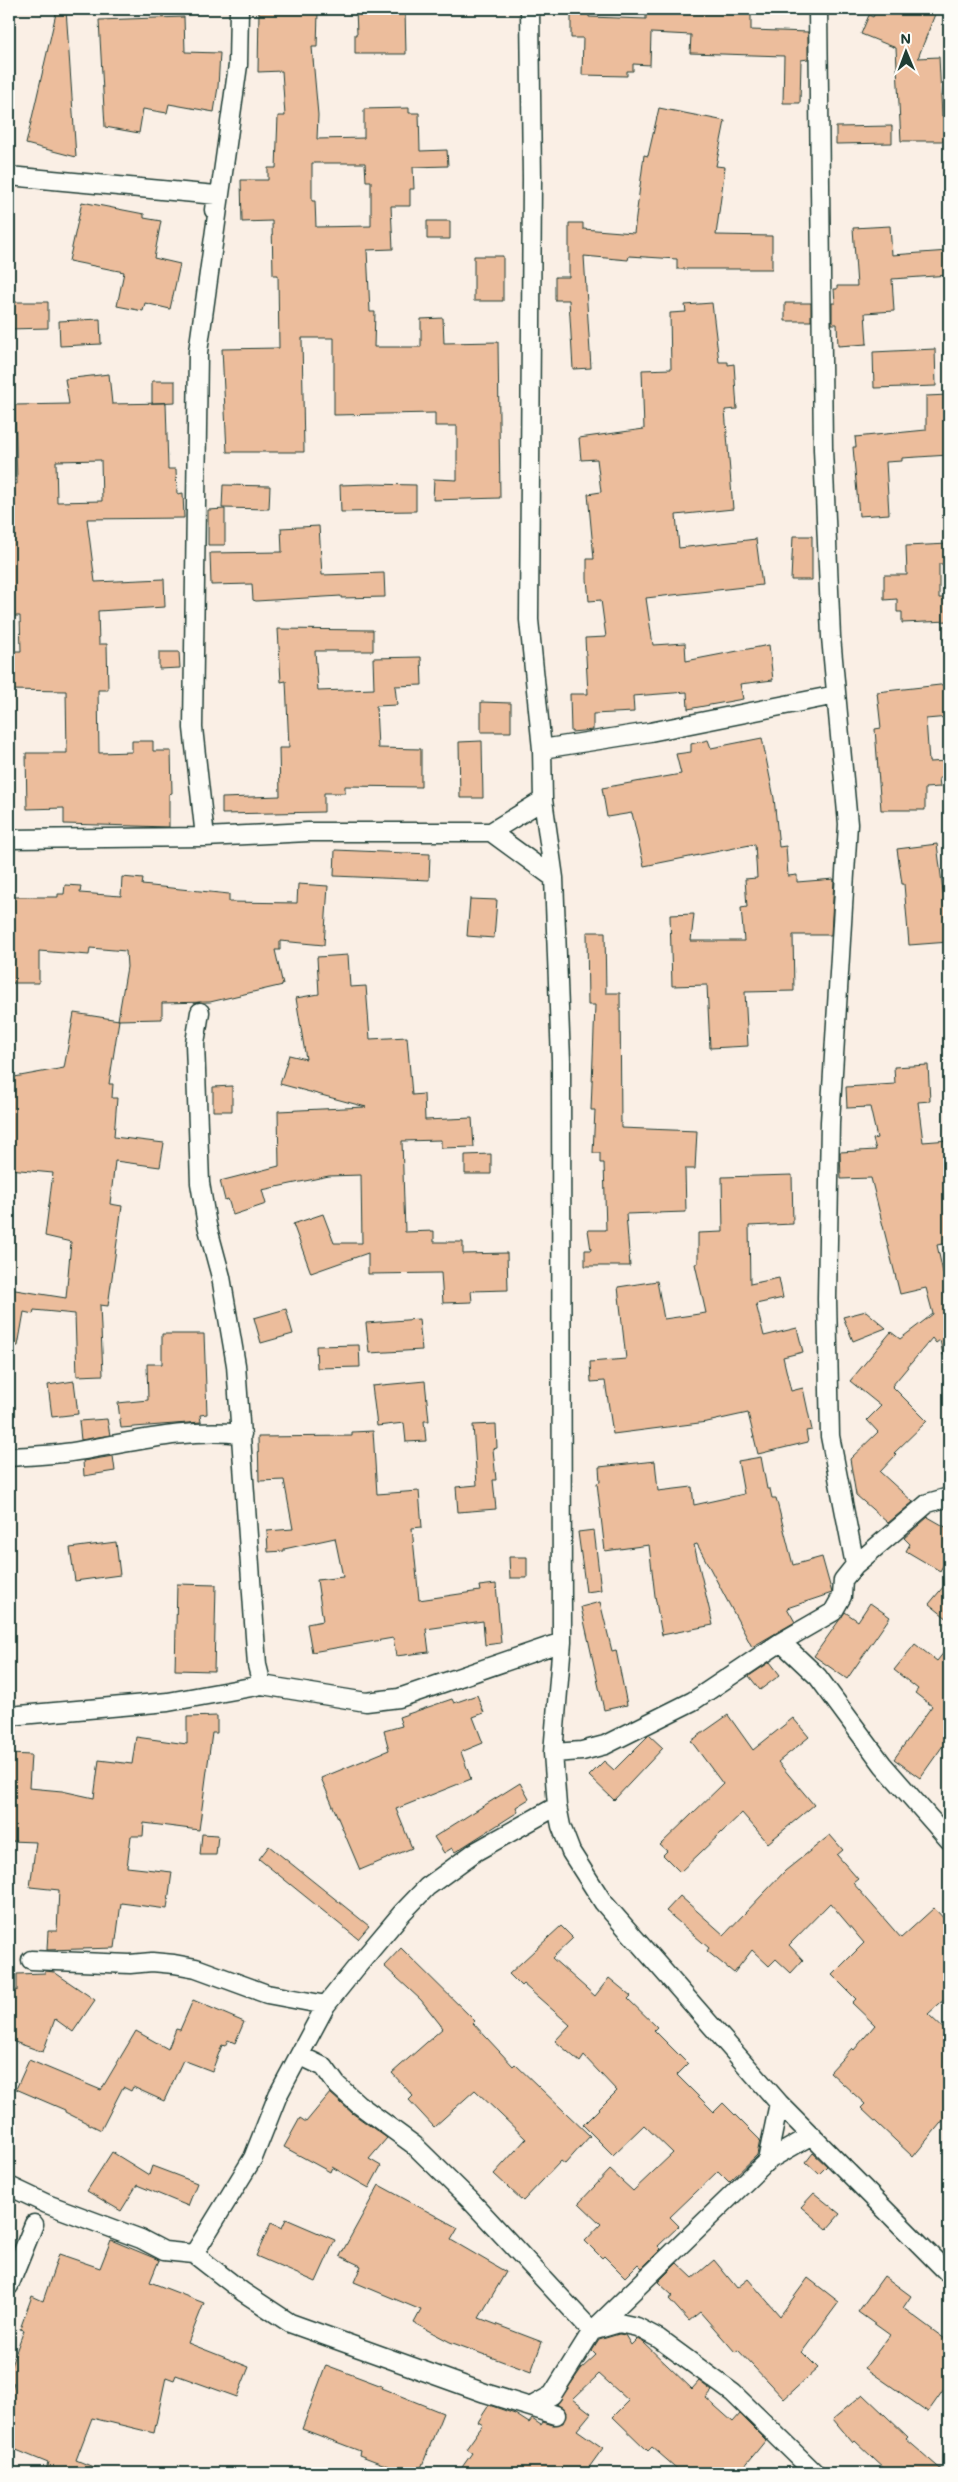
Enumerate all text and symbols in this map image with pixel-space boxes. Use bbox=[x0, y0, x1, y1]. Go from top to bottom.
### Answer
north arrow bbox=[880, 28, 930, 78]
text: N bbox=[900, 29, 911, 48]

